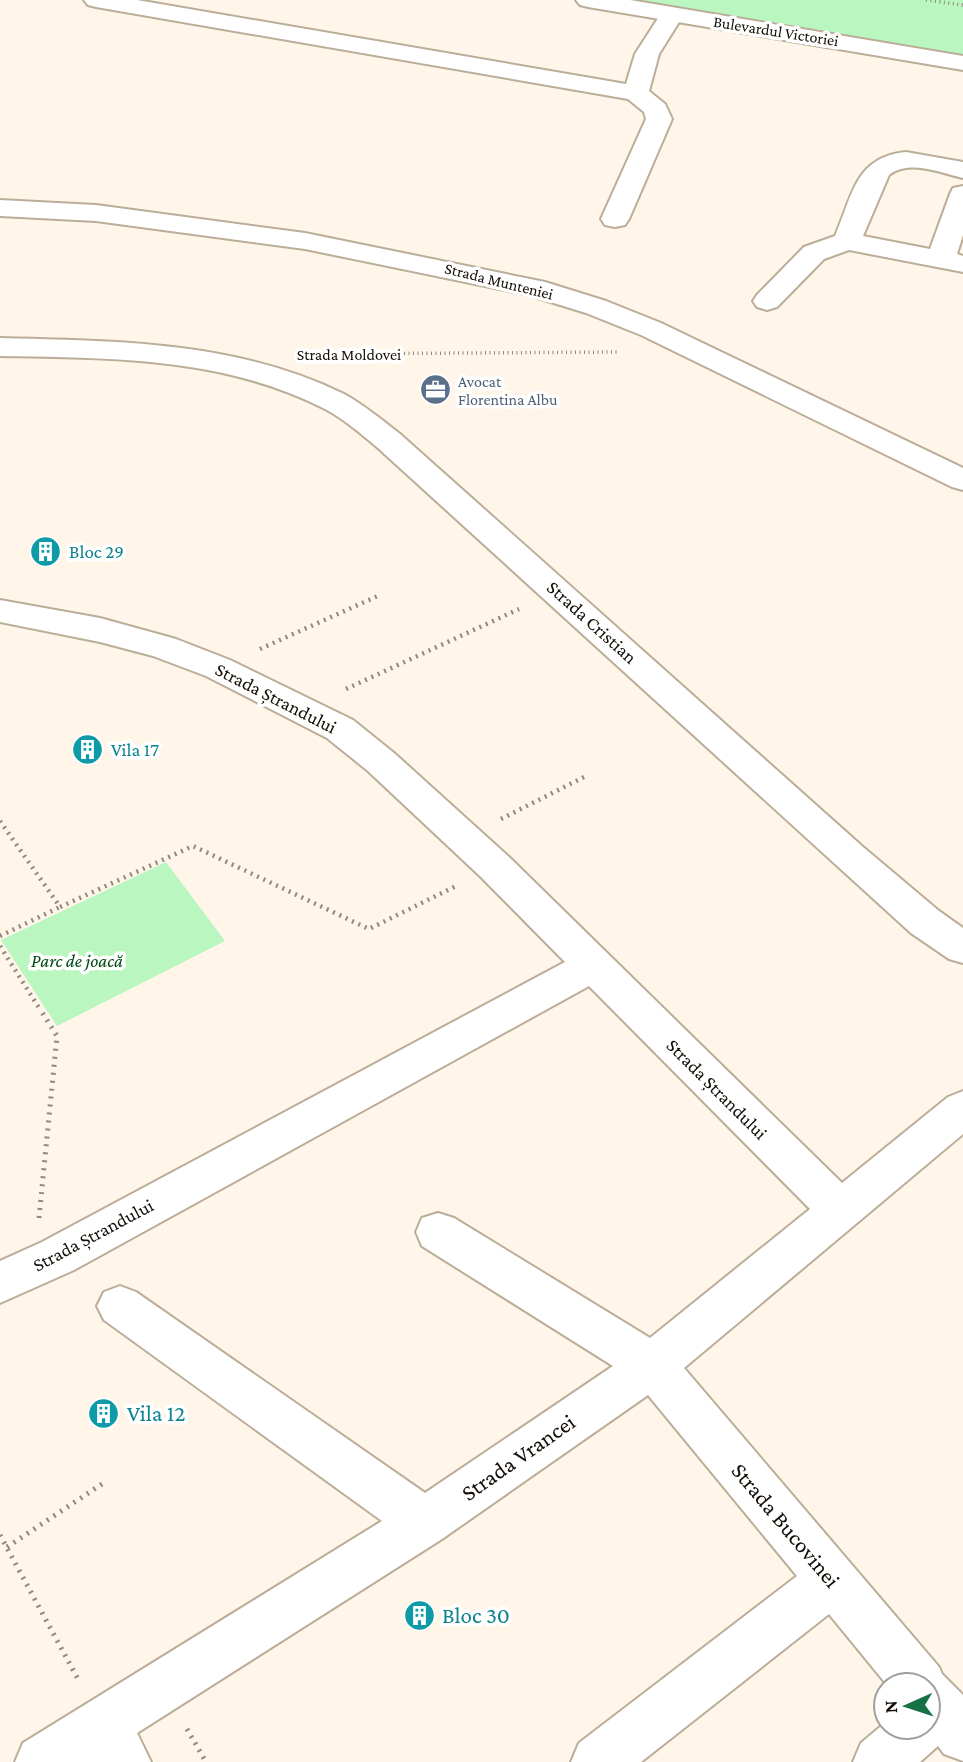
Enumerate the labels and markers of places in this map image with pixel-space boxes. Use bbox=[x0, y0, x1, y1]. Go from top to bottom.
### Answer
office icon: Avocat Florentina Albu bbox=[418, 373, 452, 407]
place label: Avocat Florentina Albu bbox=[458, 373, 558, 408]
building icon: Bloc 29 bbox=[29, 534, 63, 568]
place label: Bloc 29 bbox=[69, 541, 124, 562]
building icon: Vila 17 bbox=[71, 732, 105, 766]
place label: Vila 17 bbox=[111, 739, 159, 760]
building icon: Vila 12 bbox=[87, 1396, 121, 1430]
place label: Vila 12 bbox=[127, 1400, 185, 1426]
building icon: Bloc 30 bbox=[402, 1598, 436, 1632]
place label: Bloc 30 bbox=[442, 1602, 510, 1628]

